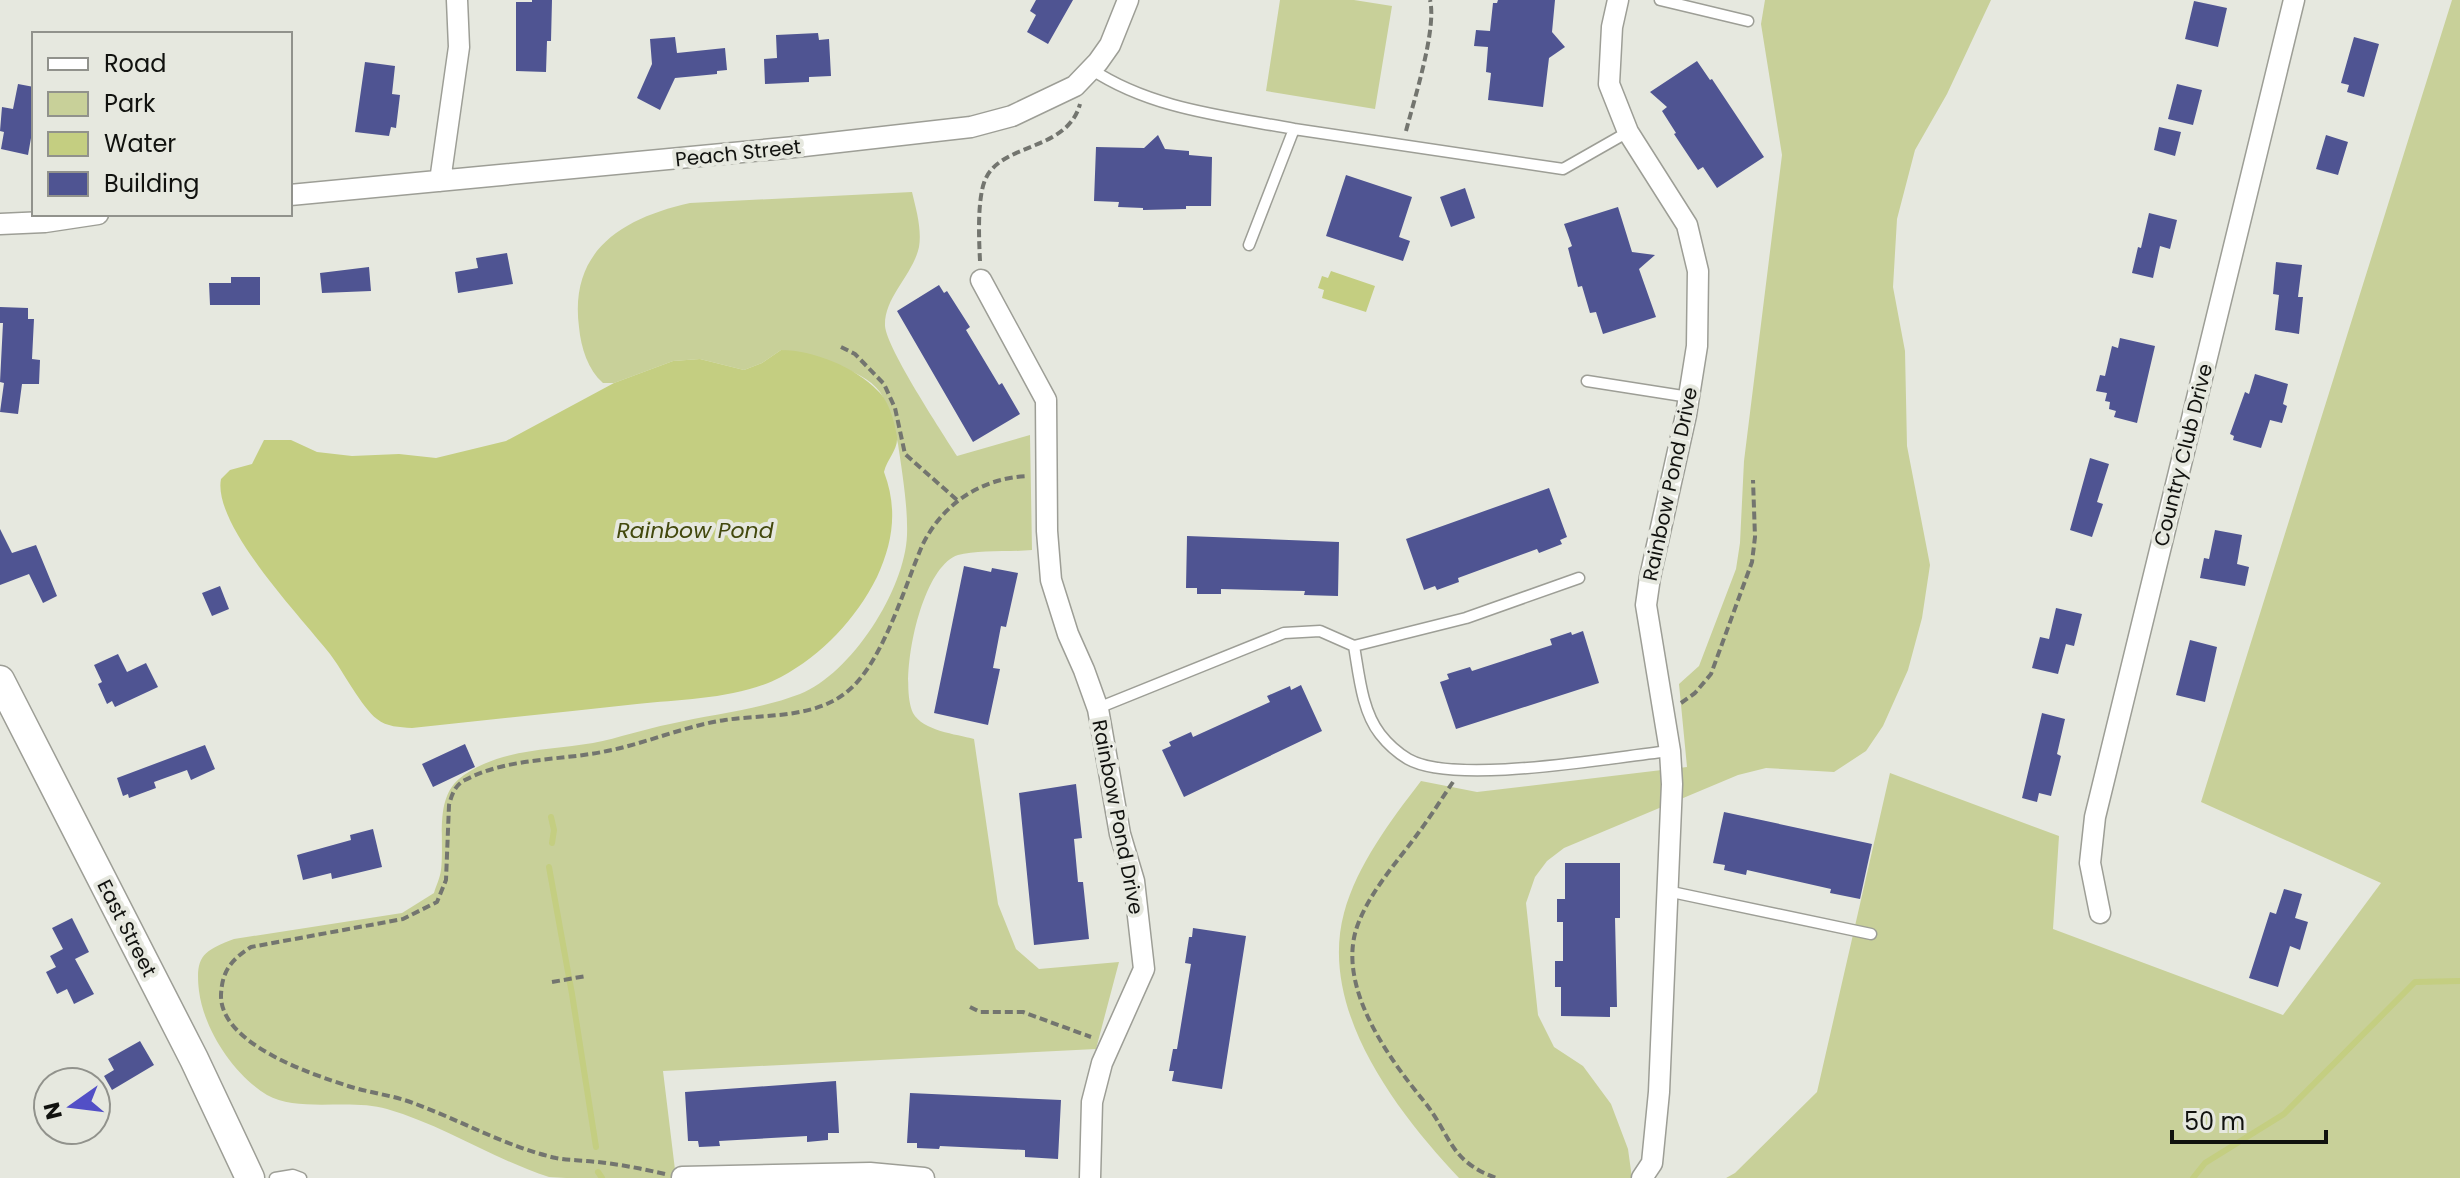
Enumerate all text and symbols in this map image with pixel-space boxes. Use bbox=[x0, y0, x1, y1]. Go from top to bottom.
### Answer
legend bbox=[32, 32, 292, 216]
text: Road bbox=[104, 47, 166, 80]
text: Park bbox=[104, 87, 156, 120]
text: Water bbox=[104, 127, 176, 160]
street label: Peach Street bbox=[674, 132, 802, 174]
text: Building bbox=[104, 167, 200, 200]
street label: Country Club Drive bbox=[2147, 361, 2219, 549]
street label: Rainbow Pond Drive bbox=[1636, 384, 1704, 584]
water label: Rainbow Pond bbox=[616, 515, 774, 546]
street label: Rainbow Pond Drive bbox=[1085, 717, 1151, 917]
street label: East Street bbox=[91, 875, 163, 981]
north arrow bbox=[32, 1066, 112, 1146]
scale bar bbox=[2172, 1094, 2326, 1144]
text: N bbox=[36, 1099, 70, 1122]
text: 50 m bbox=[2184, 1105, 2245, 1138]

